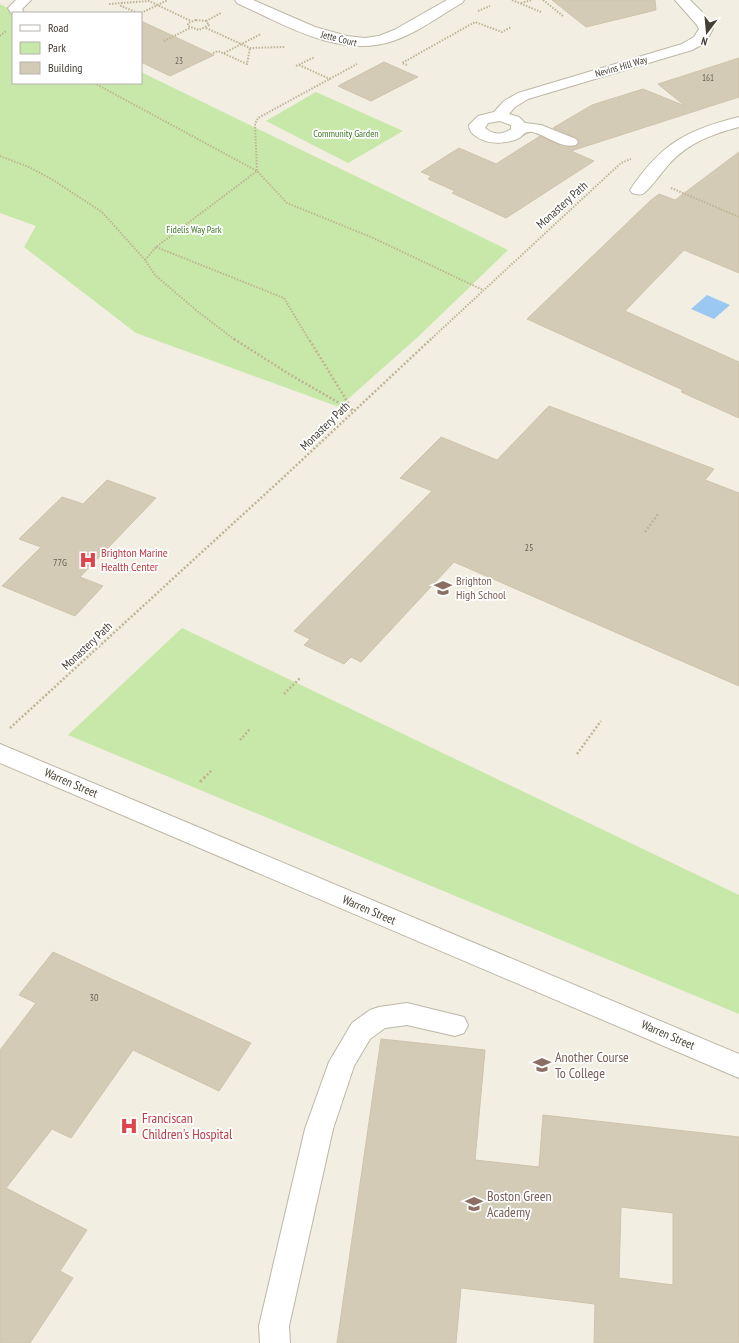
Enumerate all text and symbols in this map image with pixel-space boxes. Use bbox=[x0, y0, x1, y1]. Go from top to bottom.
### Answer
legend bbox=[12, 12, 142, 84]
north arrow bbox=[687, 12, 727, 52]
text: Road bbox=[48, 20, 68, 35]
street label: Jette Court bbox=[318, 27, 359, 49]
text: N bbox=[699, 34, 709, 49]
text: Park bbox=[48, 40, 66, 55]
street label: Nevins Hill Way bbox=[594, 53, 649, 80]
house number: 23 bbox=[175, 55, 183, 66]
text: Building bbox=[48, 60, 83, 75]
house number: 161 bbox=[702, 72, 714, 83]
park label: Community Garden bbox=[313, 127, 379, 140]
street label: Monastery Path bbox=[533, 178, 590, 231]
park label: Fidelis Way Park bbox=[166, 223, 222, 236]
street label: Monastery Path bbox=[297, 398, 353, 453]
house number: 25 bbox=[525, 541, 534, 554]
place label: Brighton Marine Health Center bbox=[101, 545, 168, 574]
hospital icon: Brighton Marine Health Center bbox=[78, 550, 98, 570]
house number: 77G bbox=[53, 556, 67, 569]
place label: Brighton High School bbox=[456, 573, 506, 602]
school or university icon: Brighton High School bbox=[433, 578, 453, 598]
street label: Monastery Path bbox=[58, 618, 115, 673]
street label: Warren Street bbox=[42, 765, 101, 801]
street label: Warren Street bbox=[340, 892, 399, 928]
house number: 30 bbox=[90, 991, 99, 1004]
street label: Warren Street bbox=[639, 1017, 698, 1053]
place label: Another Course To College bbox=[555, 1048, 629, 1082]
school or university icon: Another Course To College bbox=[532, 1055, 552, 1075]
place label: Franciscan Children's Hospital bbox=[142, 1109, 233, 1143]
hospital icon: Franciscan Children's Hospital bbox=[119, 1116, 139, 1136]
place label: Boston Green Academy bbox=[487, 1187, 552, 1221]
school or university icon: Boston Green Academy bbox=[464, 1194, 484, 1214]

